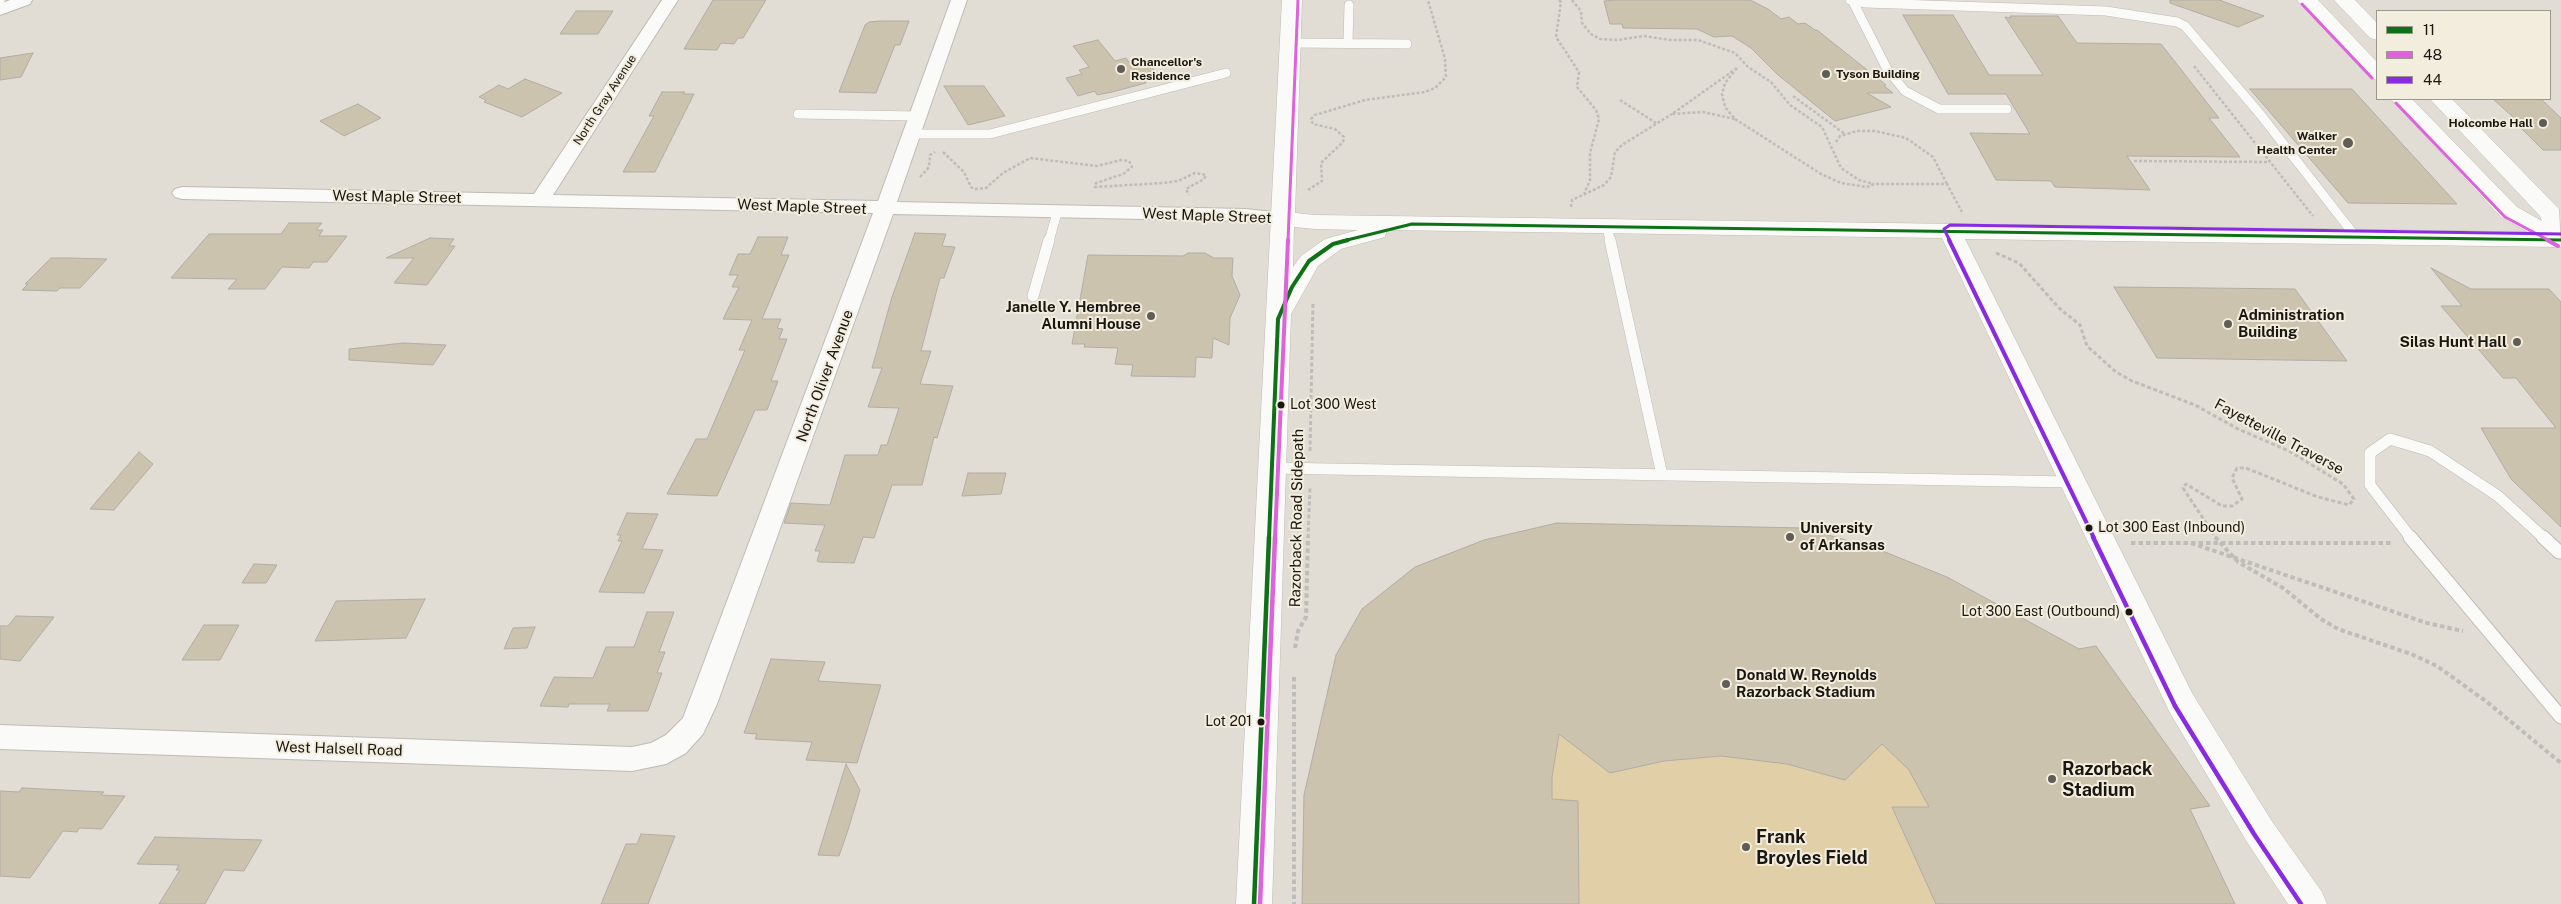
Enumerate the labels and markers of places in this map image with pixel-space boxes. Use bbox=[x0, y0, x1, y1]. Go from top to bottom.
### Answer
place label: Chancellor's Residence bbox=[1131, 55, 1202, 83]
marker: Chancellor's Residence bbox=[1115, 63, 1127, 75]
place label: Tyson Building bbox=[1836, 67, 1920, 81]
marker: Tyson Building bbox=[1820, 68, 1832, 80]
place label: Holcombe Hall bbox=[2449, 116, 2533, 130]
marker: Holcombe Hall bbox=[2537, 117, 2549, 129]
place label: Walker Health Center bbox=[2257, 129, 2337, 157]
marker: Walker Health Center bbox=[2341, 136, 2355, 150]
place label: Janelle Y. Hembree Alumni House bbox=[1006, 298, 1141, 333]
place label: Administration Building bbox=[2238, 306, 2344, 341]
marker: Janelle Y. Hembree Alumni House bbox=[1145, 310, 1157, 322]
marker: Administration Building bbox=[2222, 318, 2234, 330]
place label: Silas Hunt Hall bbox=[2400, 333, 2507, 351]
marker: Silas Hunt Hall bbox=[2511, 336, 2523, 348]
place label: Lot 300 West bbox=[1290, 397, 1376, 413]
marker: Lot 300 West bbox=[1276, 400, 1286, 410]
place label: University of Arkansas bbox=[1800, 519, 1885, 554]
place label: Lot 300 East (Inbound) bbox=[2098, 520, 2245, 536]
marker: Lot 300 East (Inbound) bbox=[2084, 523, 2094, 533]
marker: University of Arkansas bbox=[1784, 531, 1796, 543]
place label: Lot 300 East (Outbound) bbox=[1961, 604, 2120, 620]
marker: Lot 300 East (Outbound) bbox=[2124, 607, 2134, 617]
place label: Donald W. Reynolds Razorback Stadium bbox=[1736, 666, 1877, 701]
marker: Donald W. Reynolds Razorback Stadium bbox=[1720, 678, 1732, 690]
place label: Lot 201 bbox=[1205, 714, 1252, 730]
marker: Lot 201 bbox=[1256, 717, 1266, 727]
place label: Razorback Stadium bbox=[2062, 758, 2152, 801]
marker: Razorback Stadium bbox=[2046, 773, 2058, 785]
place label: Frank Broyles Field bbox=[1756, 826, 1868, 869]
marker: Frank Broyles Field bbox=[1740, 841, 1752, 853]

